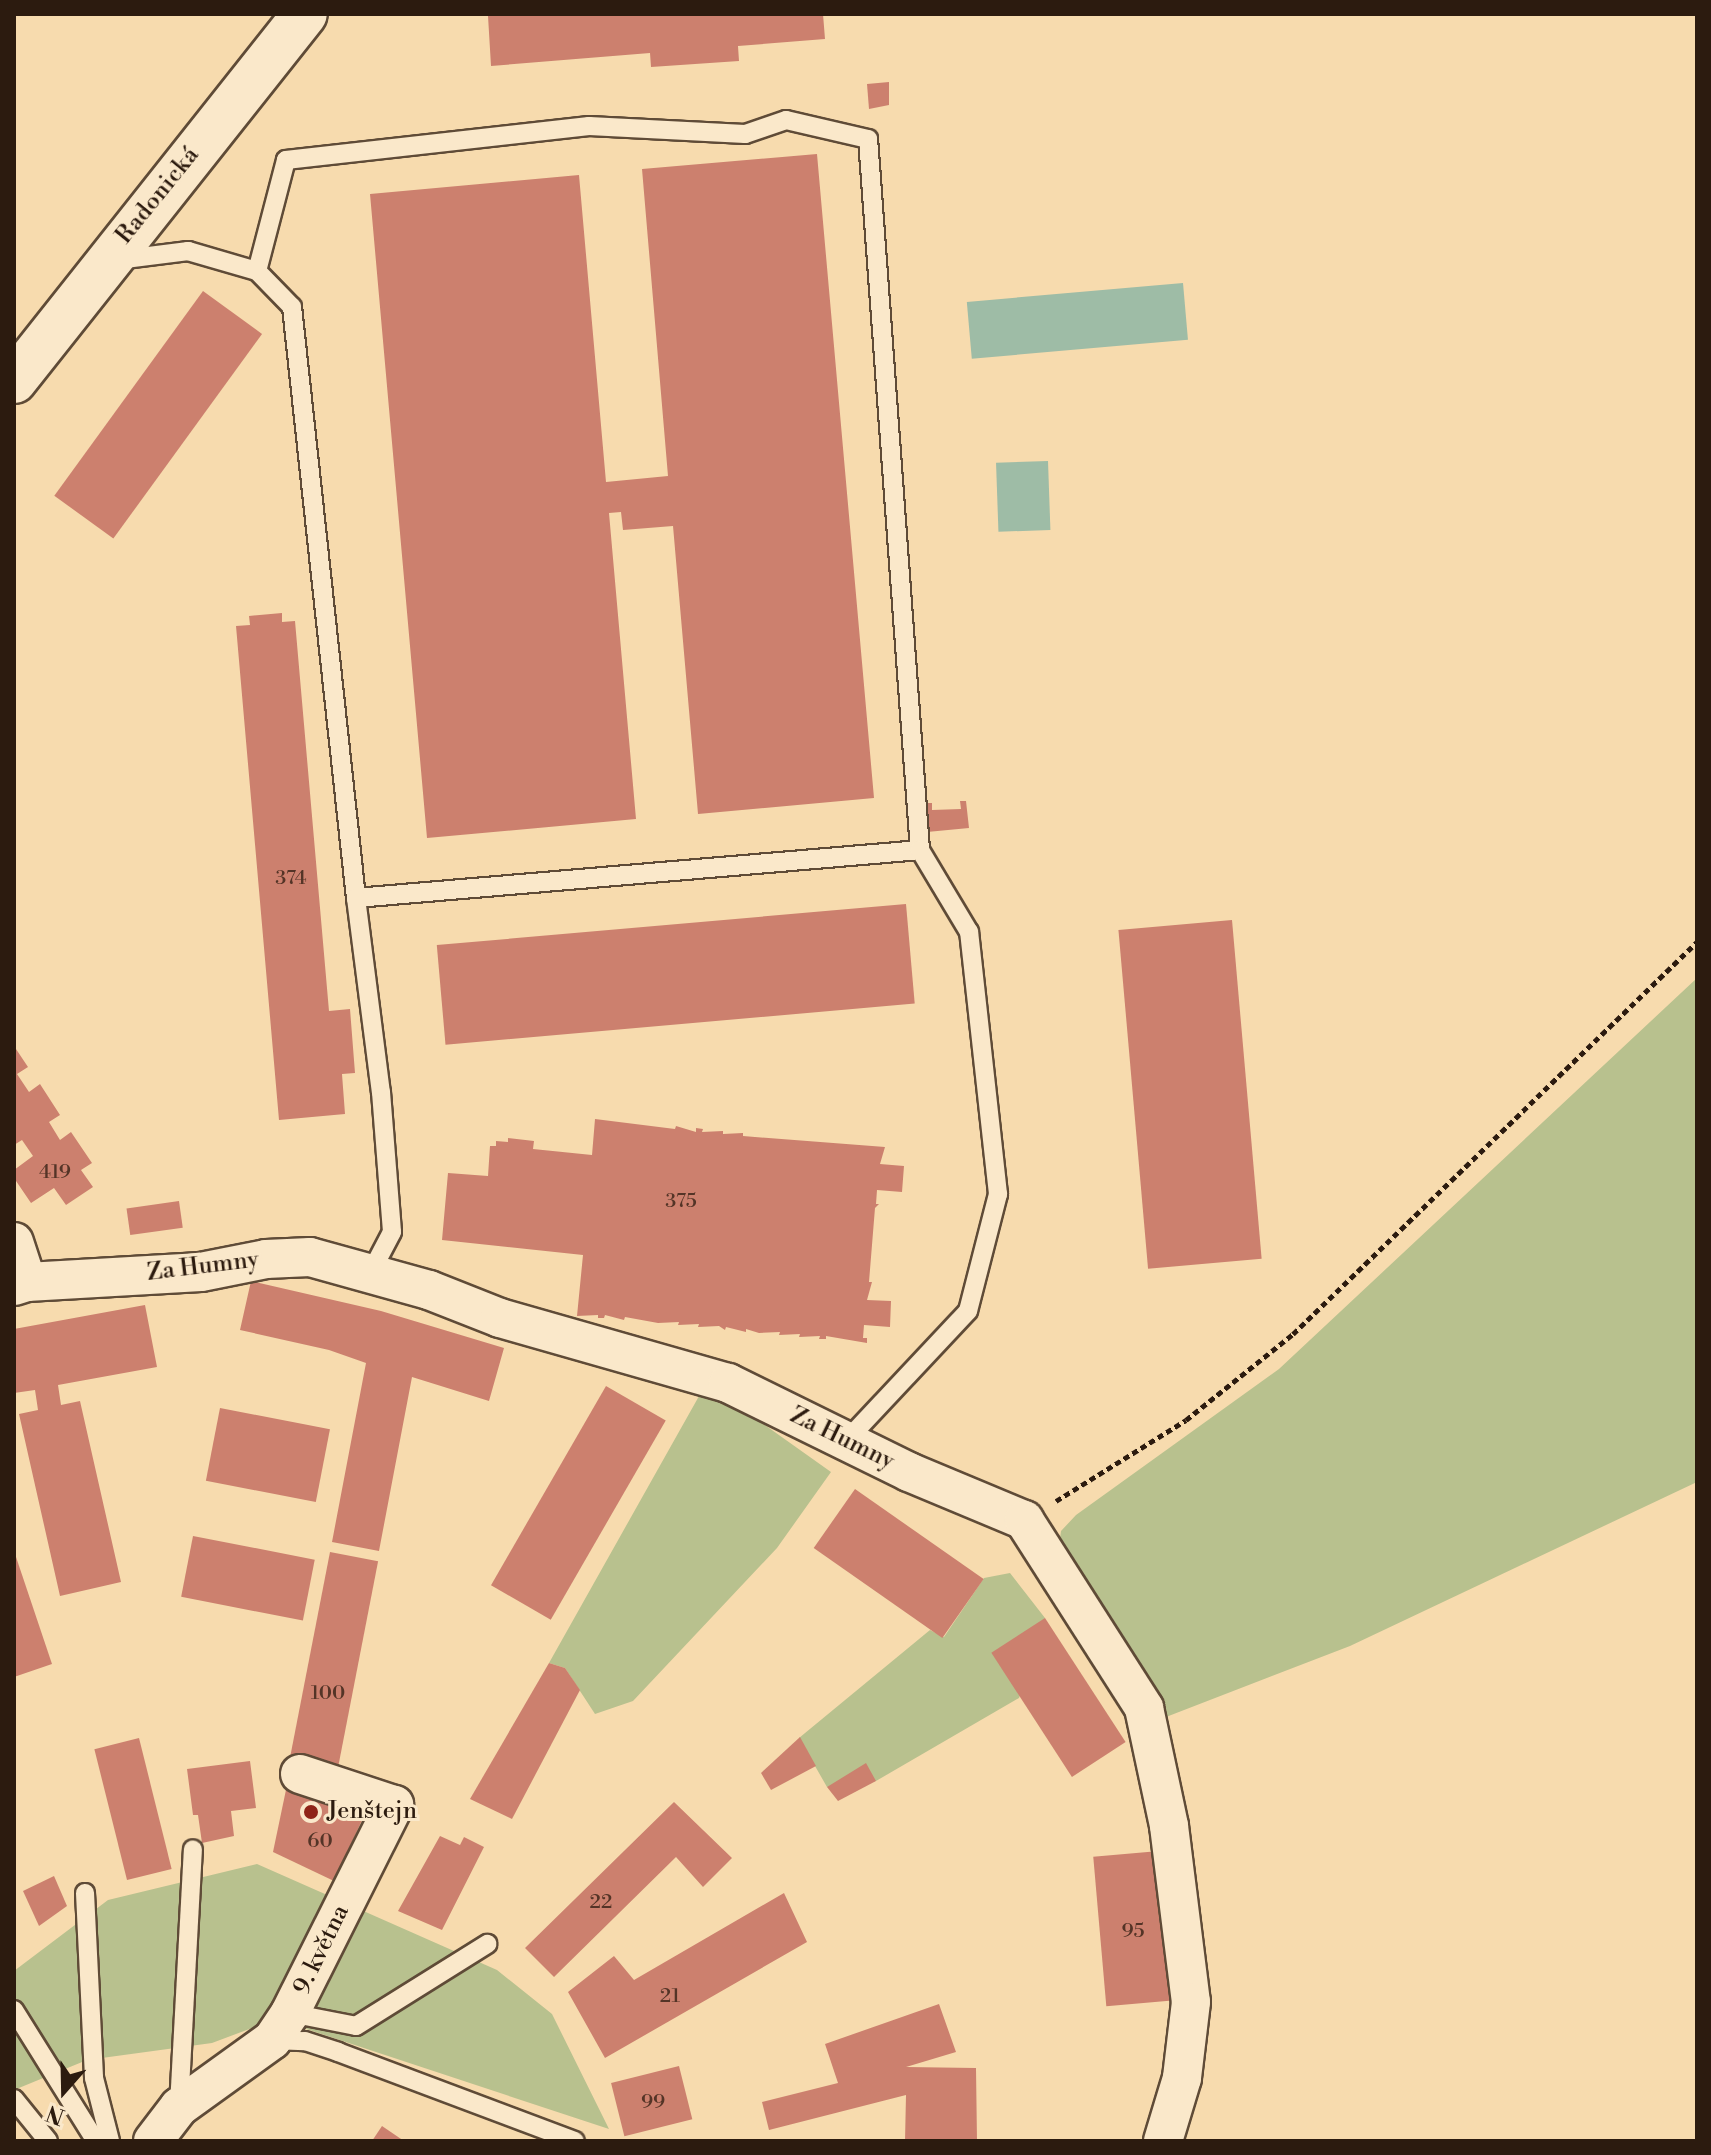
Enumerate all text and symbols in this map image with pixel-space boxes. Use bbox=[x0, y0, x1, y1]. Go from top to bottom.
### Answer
street label: Radonická bbox=[110, 142, 206, 250]
house number: 374 bbox=[275, 866, 307, 890]
house number: 419 bbox=[39, 1160, 71, 1184]
house number: 375 bbox=[665, 1189, 697, 1213]
street label: Za Humny bbox=[145, 1246, 261, 1288]
street label: Za Humny bbox=[785, 1401, 899, 1477]
house number: 100 bbox=[311, 1681, 345, 1705]
place label: Jenštejn bbox=[327, 1798, 417, 1826]
marker: Jenštejn bbox=[302, 1803, 320, 1821]
house number: 60 bbox=[307, 1829, 333, 1853]
house number: 22 bbox=[590, 1890, 612, 1914]
street label: 9. května bbox=[288, 1901, 356, 1999]
house number: 95 bbox=[1121, 1919, 1145, 1943]
house number: 21 bbox=[660, 1984, 680, 2008]
north arrow bbox=[24, 2051, 104, 2131]
house number: 99 bbox=[641, 2090, 665, 2114]
text: N bbox=[43, 2098, 68, 2130]

